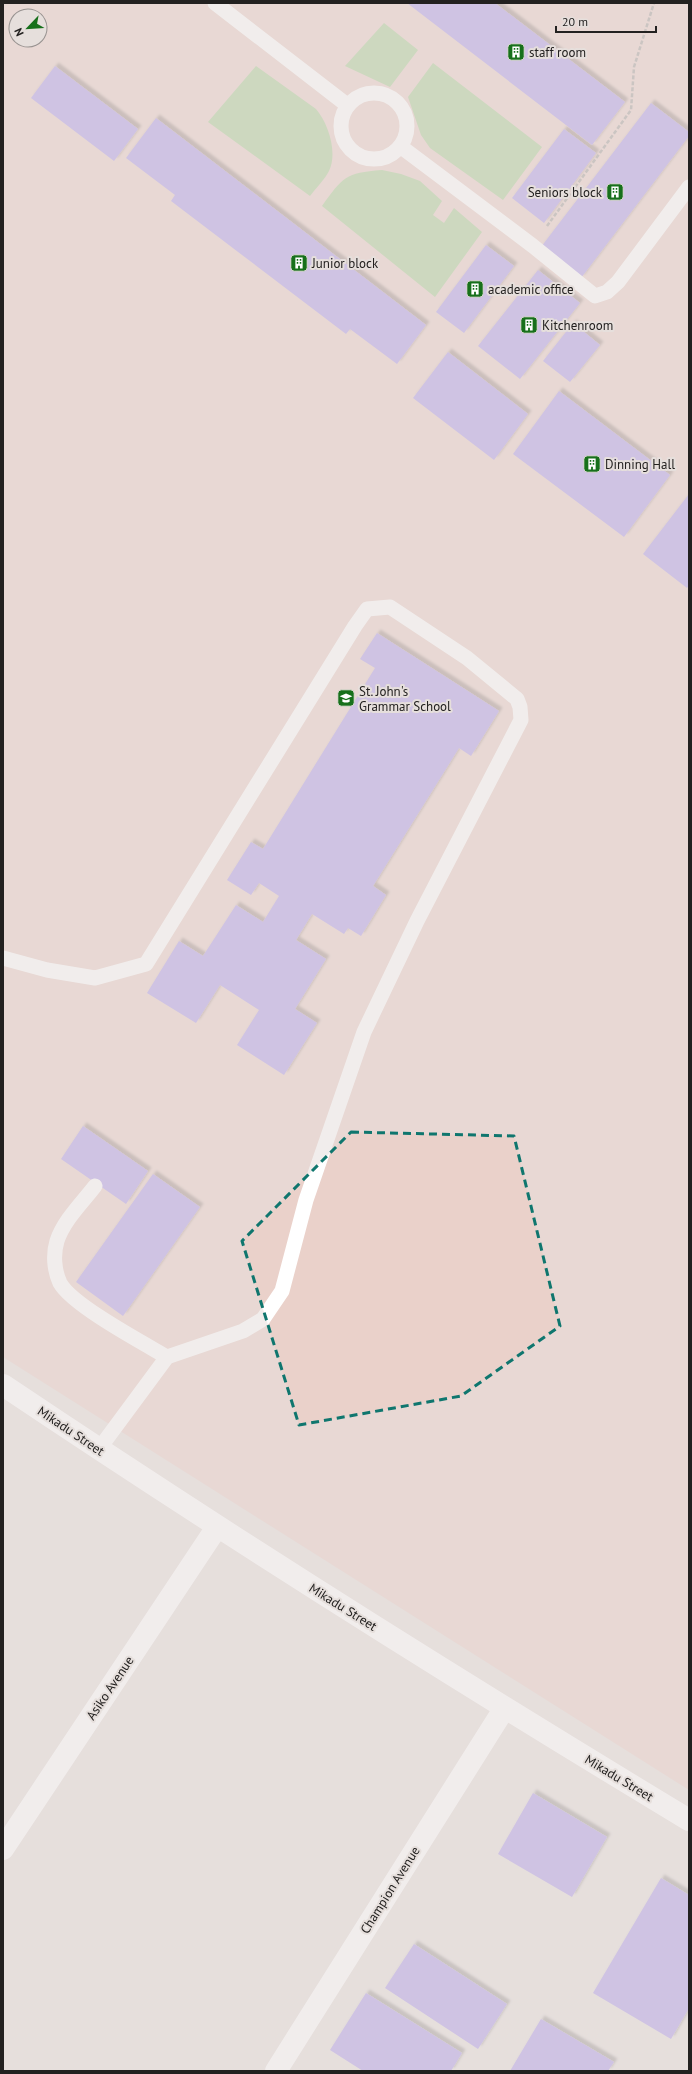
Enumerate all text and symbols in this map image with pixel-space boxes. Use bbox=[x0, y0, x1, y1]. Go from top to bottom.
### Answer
north arrow bbox=[8, 8, 48, 48]
scale bar bbox=[556, 8, 656, 34]
text: 20 m bbox=[562, 14, 588, 29]
text: N bbox=[11, 26, 27, 38]
building icon: staff room bbox=[506, 42, 526, 62]
place label: staff room bbox=[529, 44, 586, 61]
building icon: Seniors block bbox=[605, 182, 625, 202]
place label: Seniors block bbox=[528, 184, 603, 201]
building icon: Junior block bbox=[289, 253, 309, 273]
place label: Junior block bbox=[311, 255, 379, 272]
building icon: academic office bbox=[465, 279, 485, 299]
place label: academic office bbox=[488, 281, 574, 298]
building icon: Kitchenroom bbox=[519, 315, 539, 335]
place label: Kitchenroom bbox=[542, 317, 613, 334]
building icon: Dinning Hall bbox=[582, 454, 602, 474]
place label: Dinning Hall bbox=[605, 456, 675, 473]
place label: St. John's Grammar School bbox=[359, 683, 451, 715]
school or university icon: St. John's Grammar School bbox=[336, 688, 356, 708]
street label: Mikadu Street bbox=[34, 1402, 108, 1460]
street label: Mikadu Street bbox=[306, 1579, 381, 1635]
street label: Asiko Avenue bbox=[82, 1653, 138, 1723]
street label: Mikadu Street bbox=[582, 1751, 657, 1805]
street label: Champion Avenue bbox=[356, 1843, 424, 1937]

